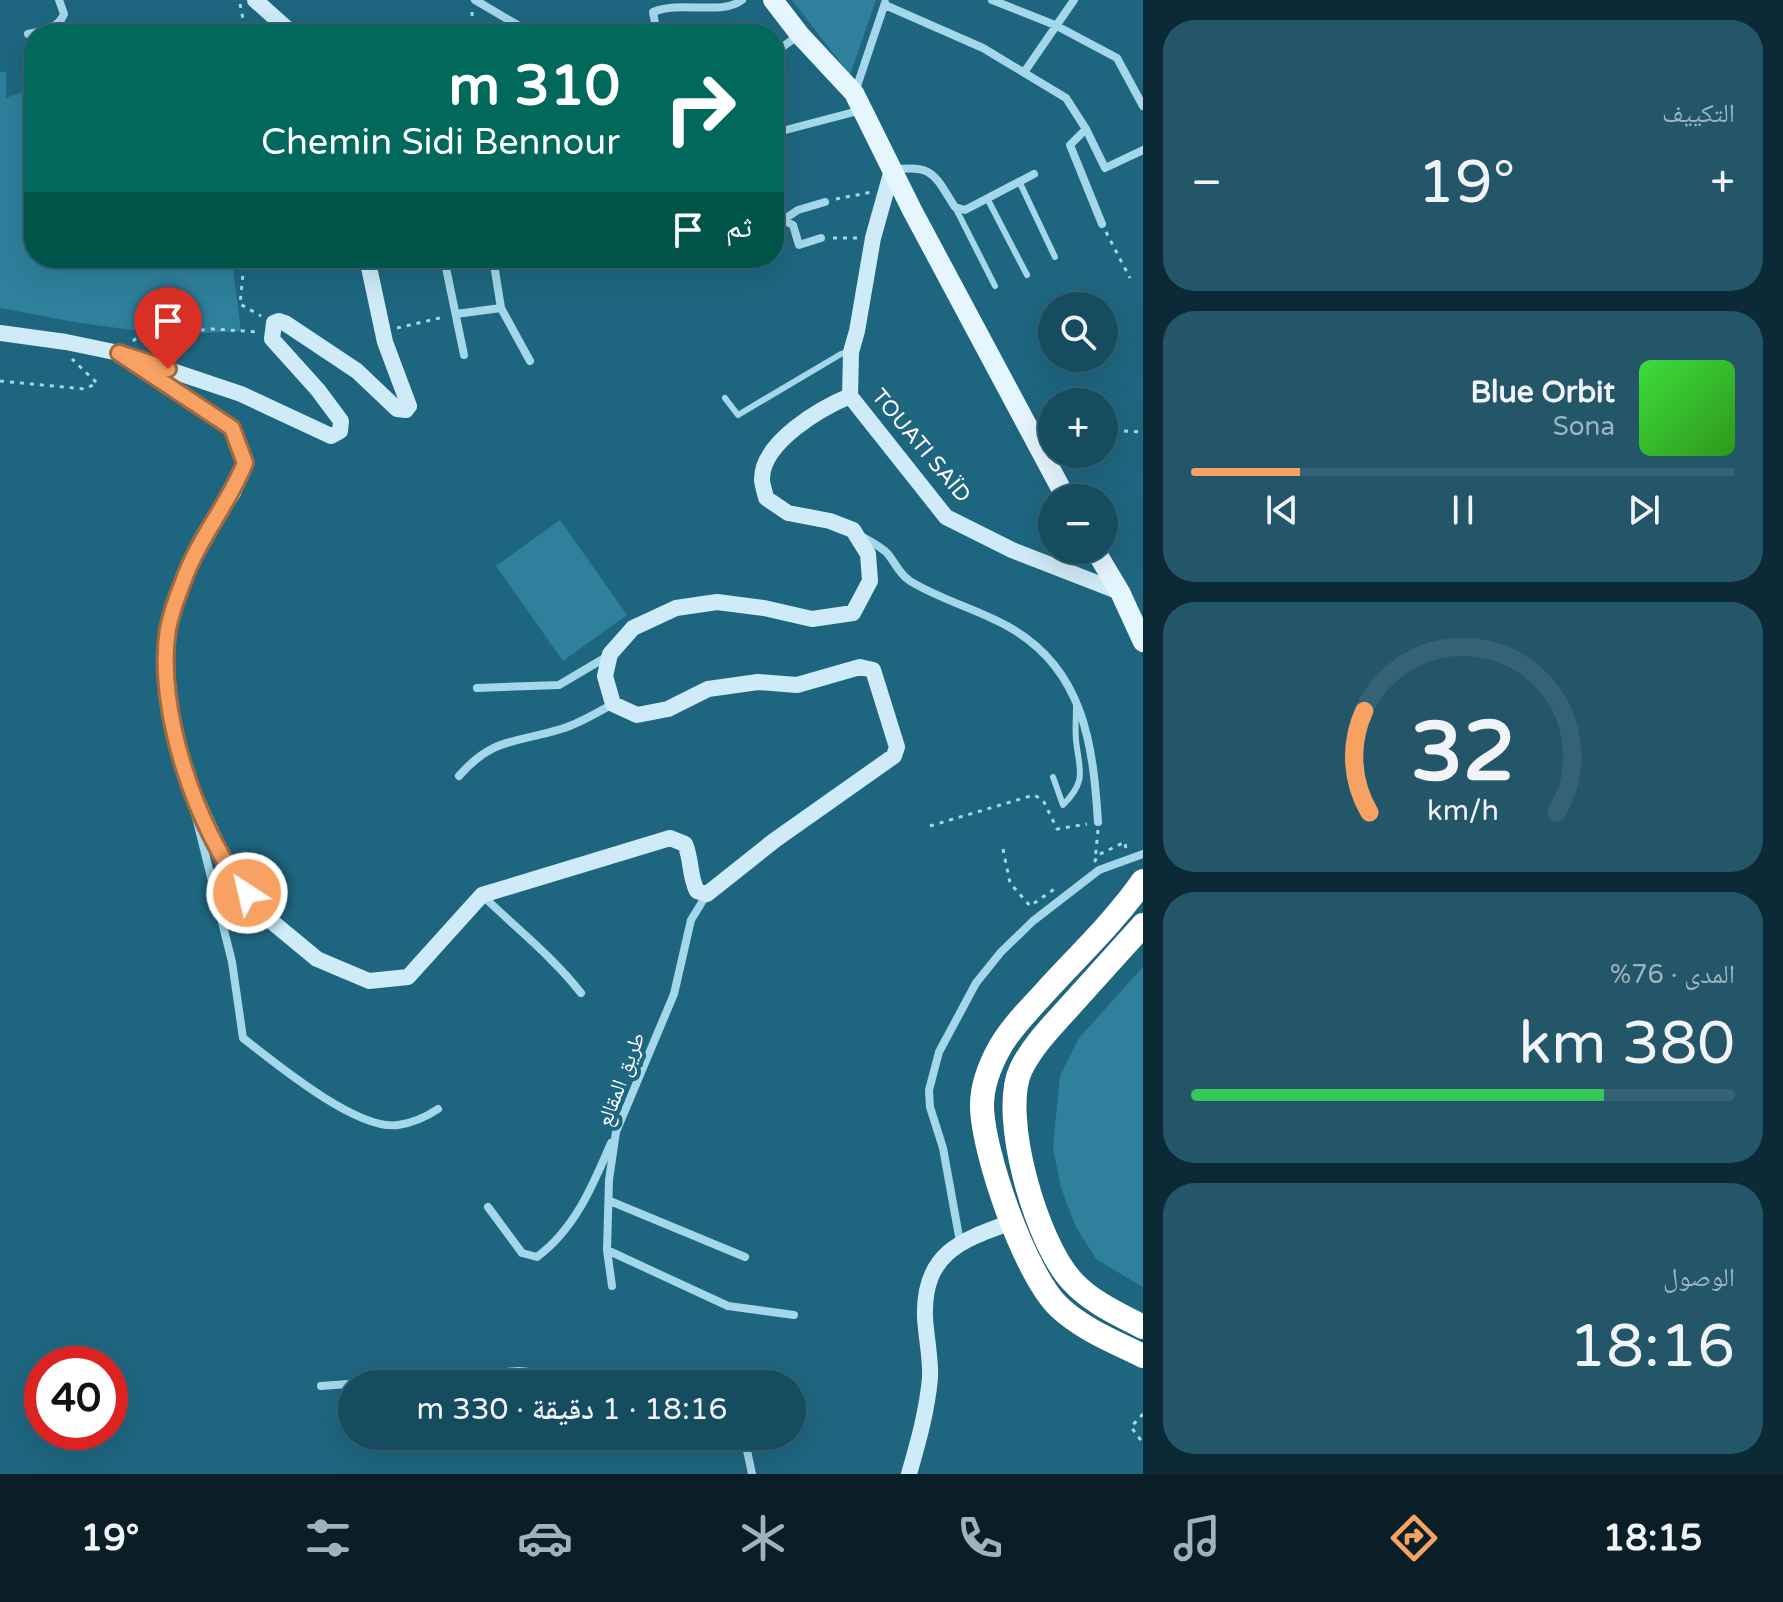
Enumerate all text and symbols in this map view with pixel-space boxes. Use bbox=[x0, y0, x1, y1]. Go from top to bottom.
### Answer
text: 310 m bbox=[449, 53, 620, 120]
icon: right bbox=[648, 56, 752, 160]
text: التكييف bbox=[1662, 98, 1735, 129]
text: Chemin Sidi Bennour bbox=[261, 121, 620, 164]
text: 19° bbox=[1417, 147, 1515, 219]
text: − bbox=[1191, 157, 1222, 210]
text: + bbox=[1710, 157, 1735, 210]
icon: arrive bbox=[666, 208, 710, 252]
text: ثم bbox=[726, 209, 752, 246]
pin bbox=[134, 287, 202, 369]
map controls bbox=[1038, 292, 1118, 564]
button: search bbox=[1038, 292, 1118, 372]
icon: arrive bbox=[146, 299, 190, 343]
text: Blue Orbit bbox=[1470, 374, 1615, 411]
street label: TOUATI SAÏD bbox=[866, 384, 976, 508]
button: + bbox=[1038, 388, 1118, 468]
text: Sona bbox=[1553, 411, 1615, 442]
button: − bbox=[1038, 484, 1118, 564]
icon: previous bbox=[1260, 488, 1304, 532]
icon: pause bbox=[1441, 488, 1485, 532]
icon: next bbox=[1622, 488, 1666, 532]
text: 32 bbox=[1411, 703, 1515, 803]
text: km/h bbox=[1427, 794, 1499, 828]
position arrow bbox=[205, 851, 289, 935]
text: المدى · 76% bbox=[1610, 959, 1735, 990]
text: 380 km bbox=[1519, 1008, 1735, 1080]
street label: طريق المقالع bbox=[591, 1028, 651, 1130]
text: الوصول bbox=[1663, 1262, 1735, 1293]
text: 18:16 bbox=[1569, 1311, 1735, 1383]
speed limit sign: 40 bbox=[24, 1346, 128, 1450]
text: 18:16 · 1 دقيقة · 330 m bbox=[417, 1391, 727, 1428]
icon: filters bbox=[300, 1510, 356, 1566]
icon: car bbox=[517, 1510, 573, 1566]
icon: climate bbox=[735, 1510, 791, 1566]
icon: phone bbox=[952, 1510, 1008, 1566]
icon: music bbox=[1169, 1510, 1225, 1566]
icon: directions bbox=[1386, 1510, 1442, 1566]
text: 19° bbox=[81, 1517, 139, 1560]
text: 18:15 bbox=[1603, 1517, 1702, 1560]

